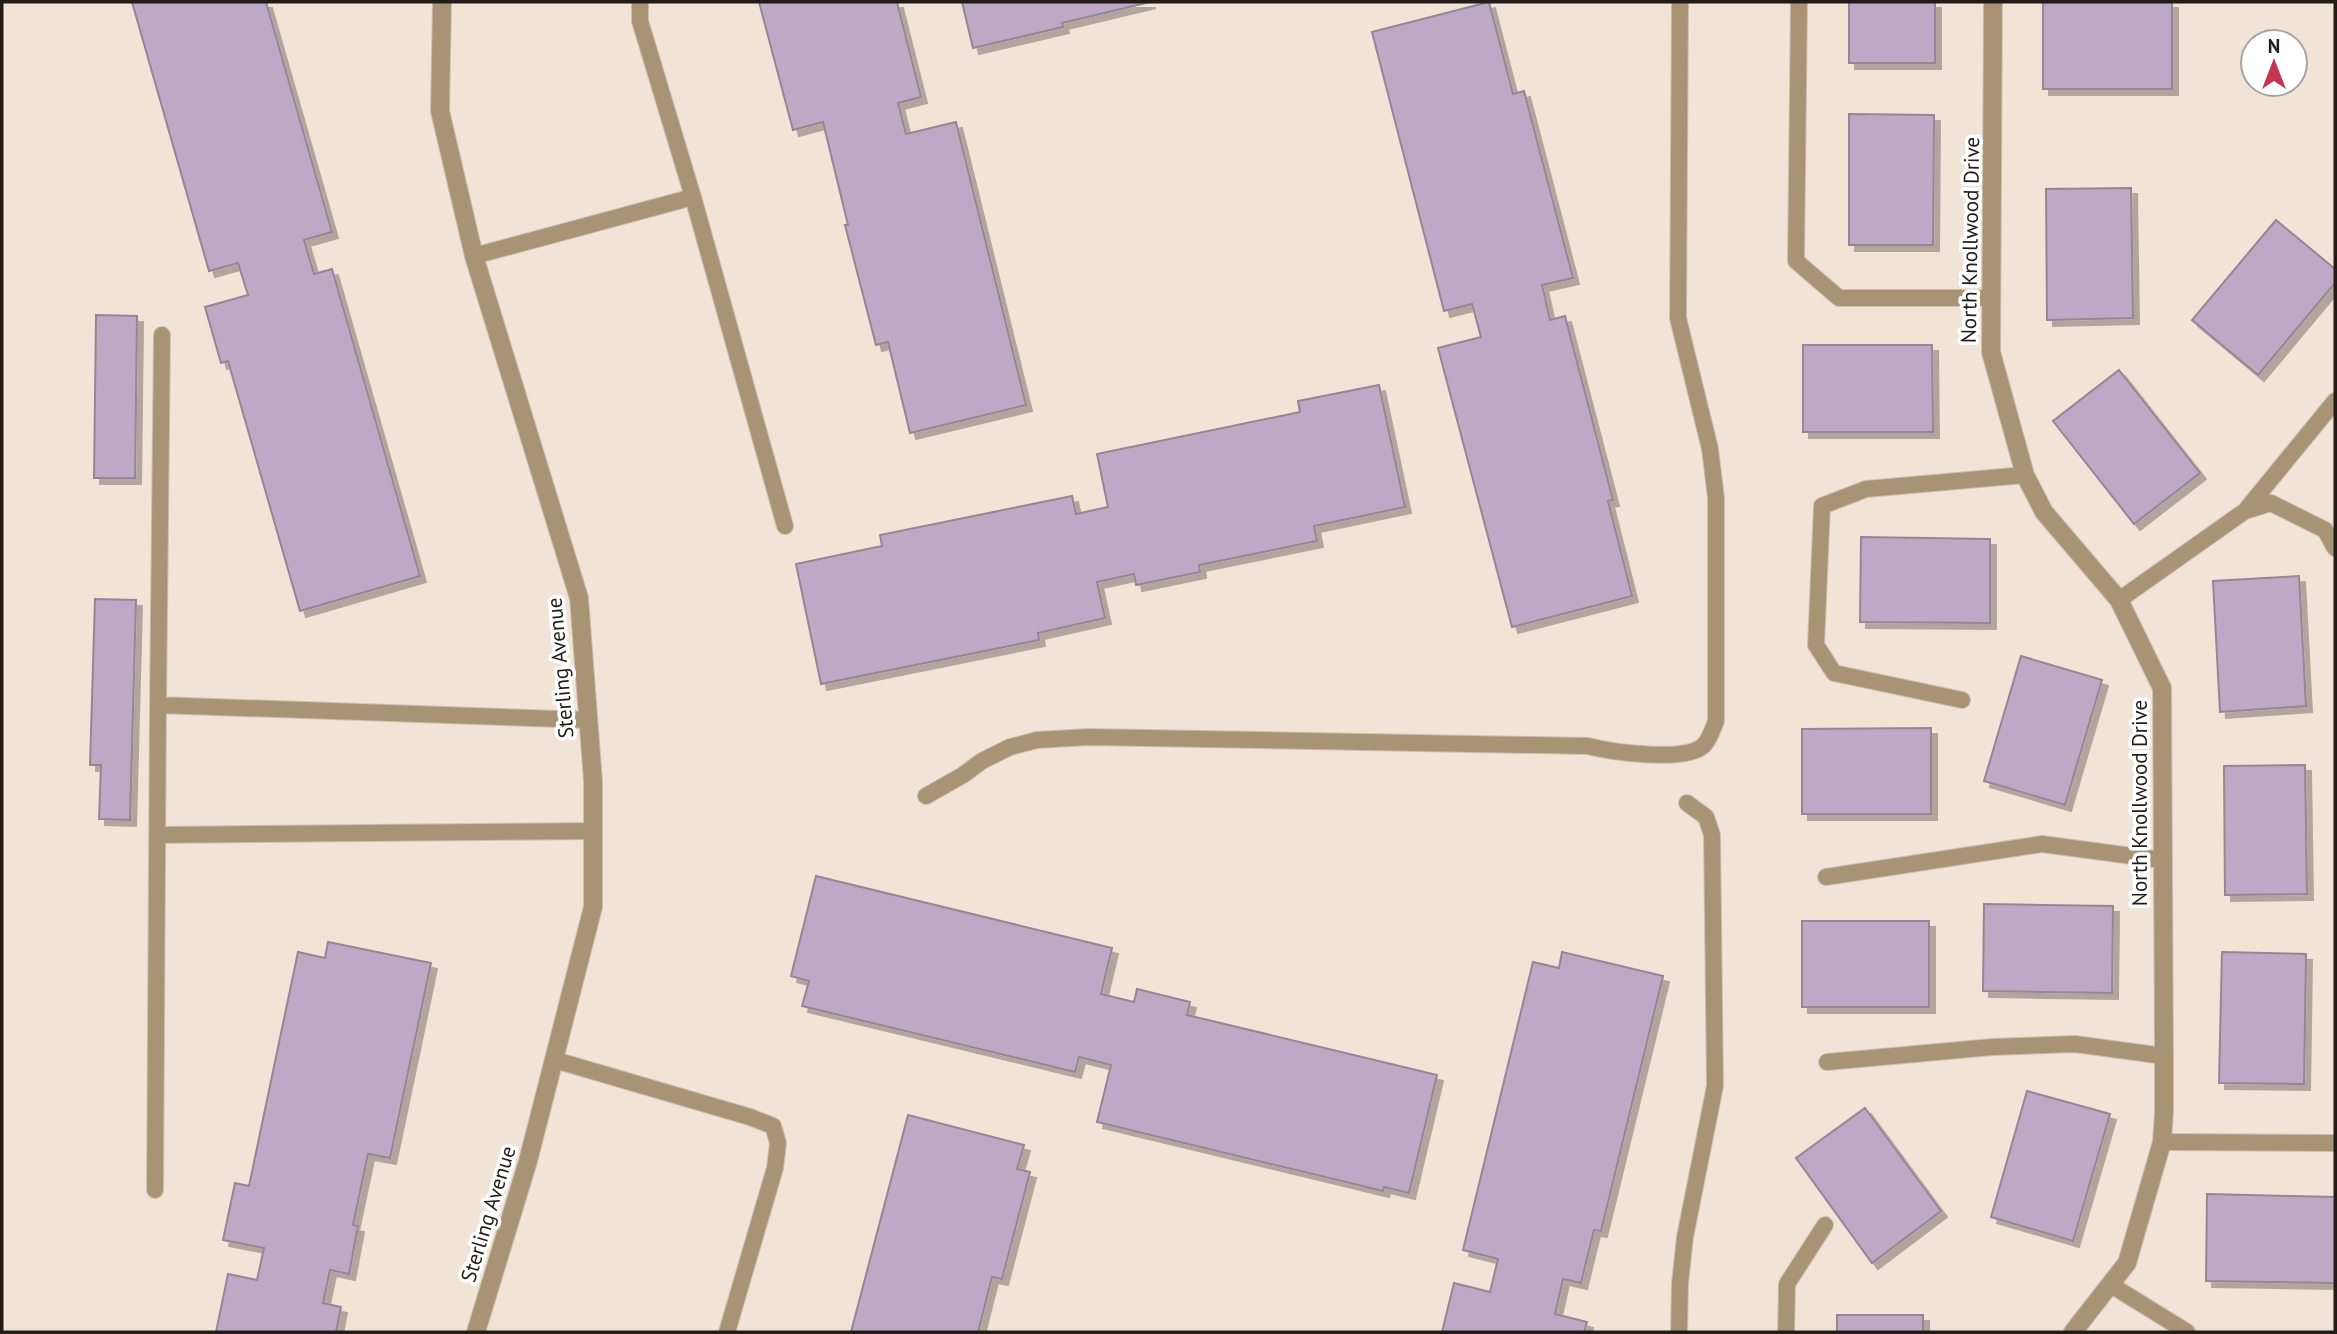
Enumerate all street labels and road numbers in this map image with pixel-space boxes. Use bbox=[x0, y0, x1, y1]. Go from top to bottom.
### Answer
street label: North Knollwood Drive bbox=[1955, 137, 1985, 343]
street label: Sterling Avenue bbox=[540, 597, 580, 739]
street label: North Knollwood Drive bbox=[2126, 700, 2153, 906]
street label: Sterling Avenue bbox=[454, 1143, 522, 1285]

